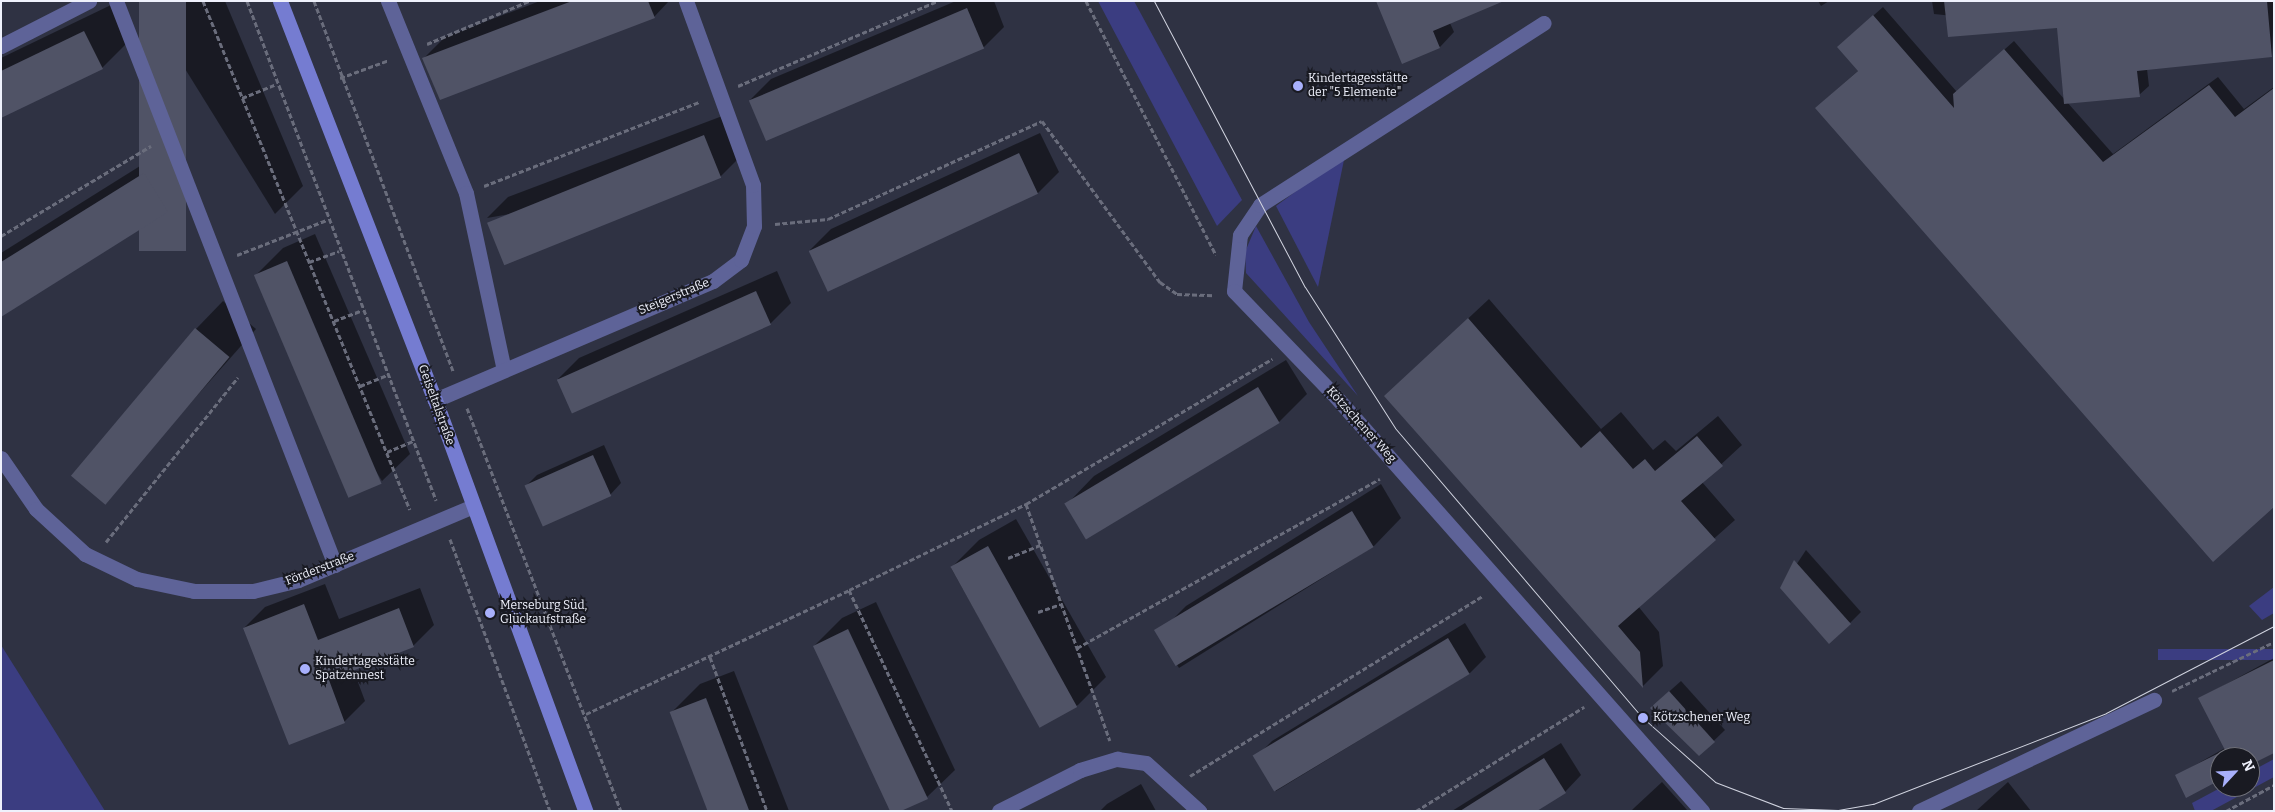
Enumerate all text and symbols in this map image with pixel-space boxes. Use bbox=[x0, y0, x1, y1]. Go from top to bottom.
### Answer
place label: Kindertagesstätte der "5 Elemente" bbox=[1308, 72, 1408, 100]
marker: Kindertagesstätte der "5 Elemente" bbox=[1292, 80, 1304, 92]
street label: Steigerstraße bbox=[636, 276, 712, 318]
street label: Geiseltalstraße bbox=[415, 363, 457, 447]
street label: Kötzschener Weg bbox=[1323, 384, 1399, 466]
street label: Förderstraße bbox=[283, 549, 357, 589]
place label: Merseburg Süd, Glückaufstraße bbox=[500, 599, 587, 627]
marker: Merseburg Süd, Glückaufstraße bbox=[484, 607, 496, 619]
place label: Kindertagesstätte Spatzennest bbox=[315, 655, 415, 683]
marker: Kindertagesstätte Spatzennest bbox=[299, 663, 311, 675]
place label: Kötzschener Weg bbox=[1653, 711, 1750, 725]
marker: Kötzschener Weg bbox=[1637, 712, 1649, 724]
north arrow bbox=[2210, 747, 2260, 797]
text: N bbox=[2238, 757, 2258, 774]

